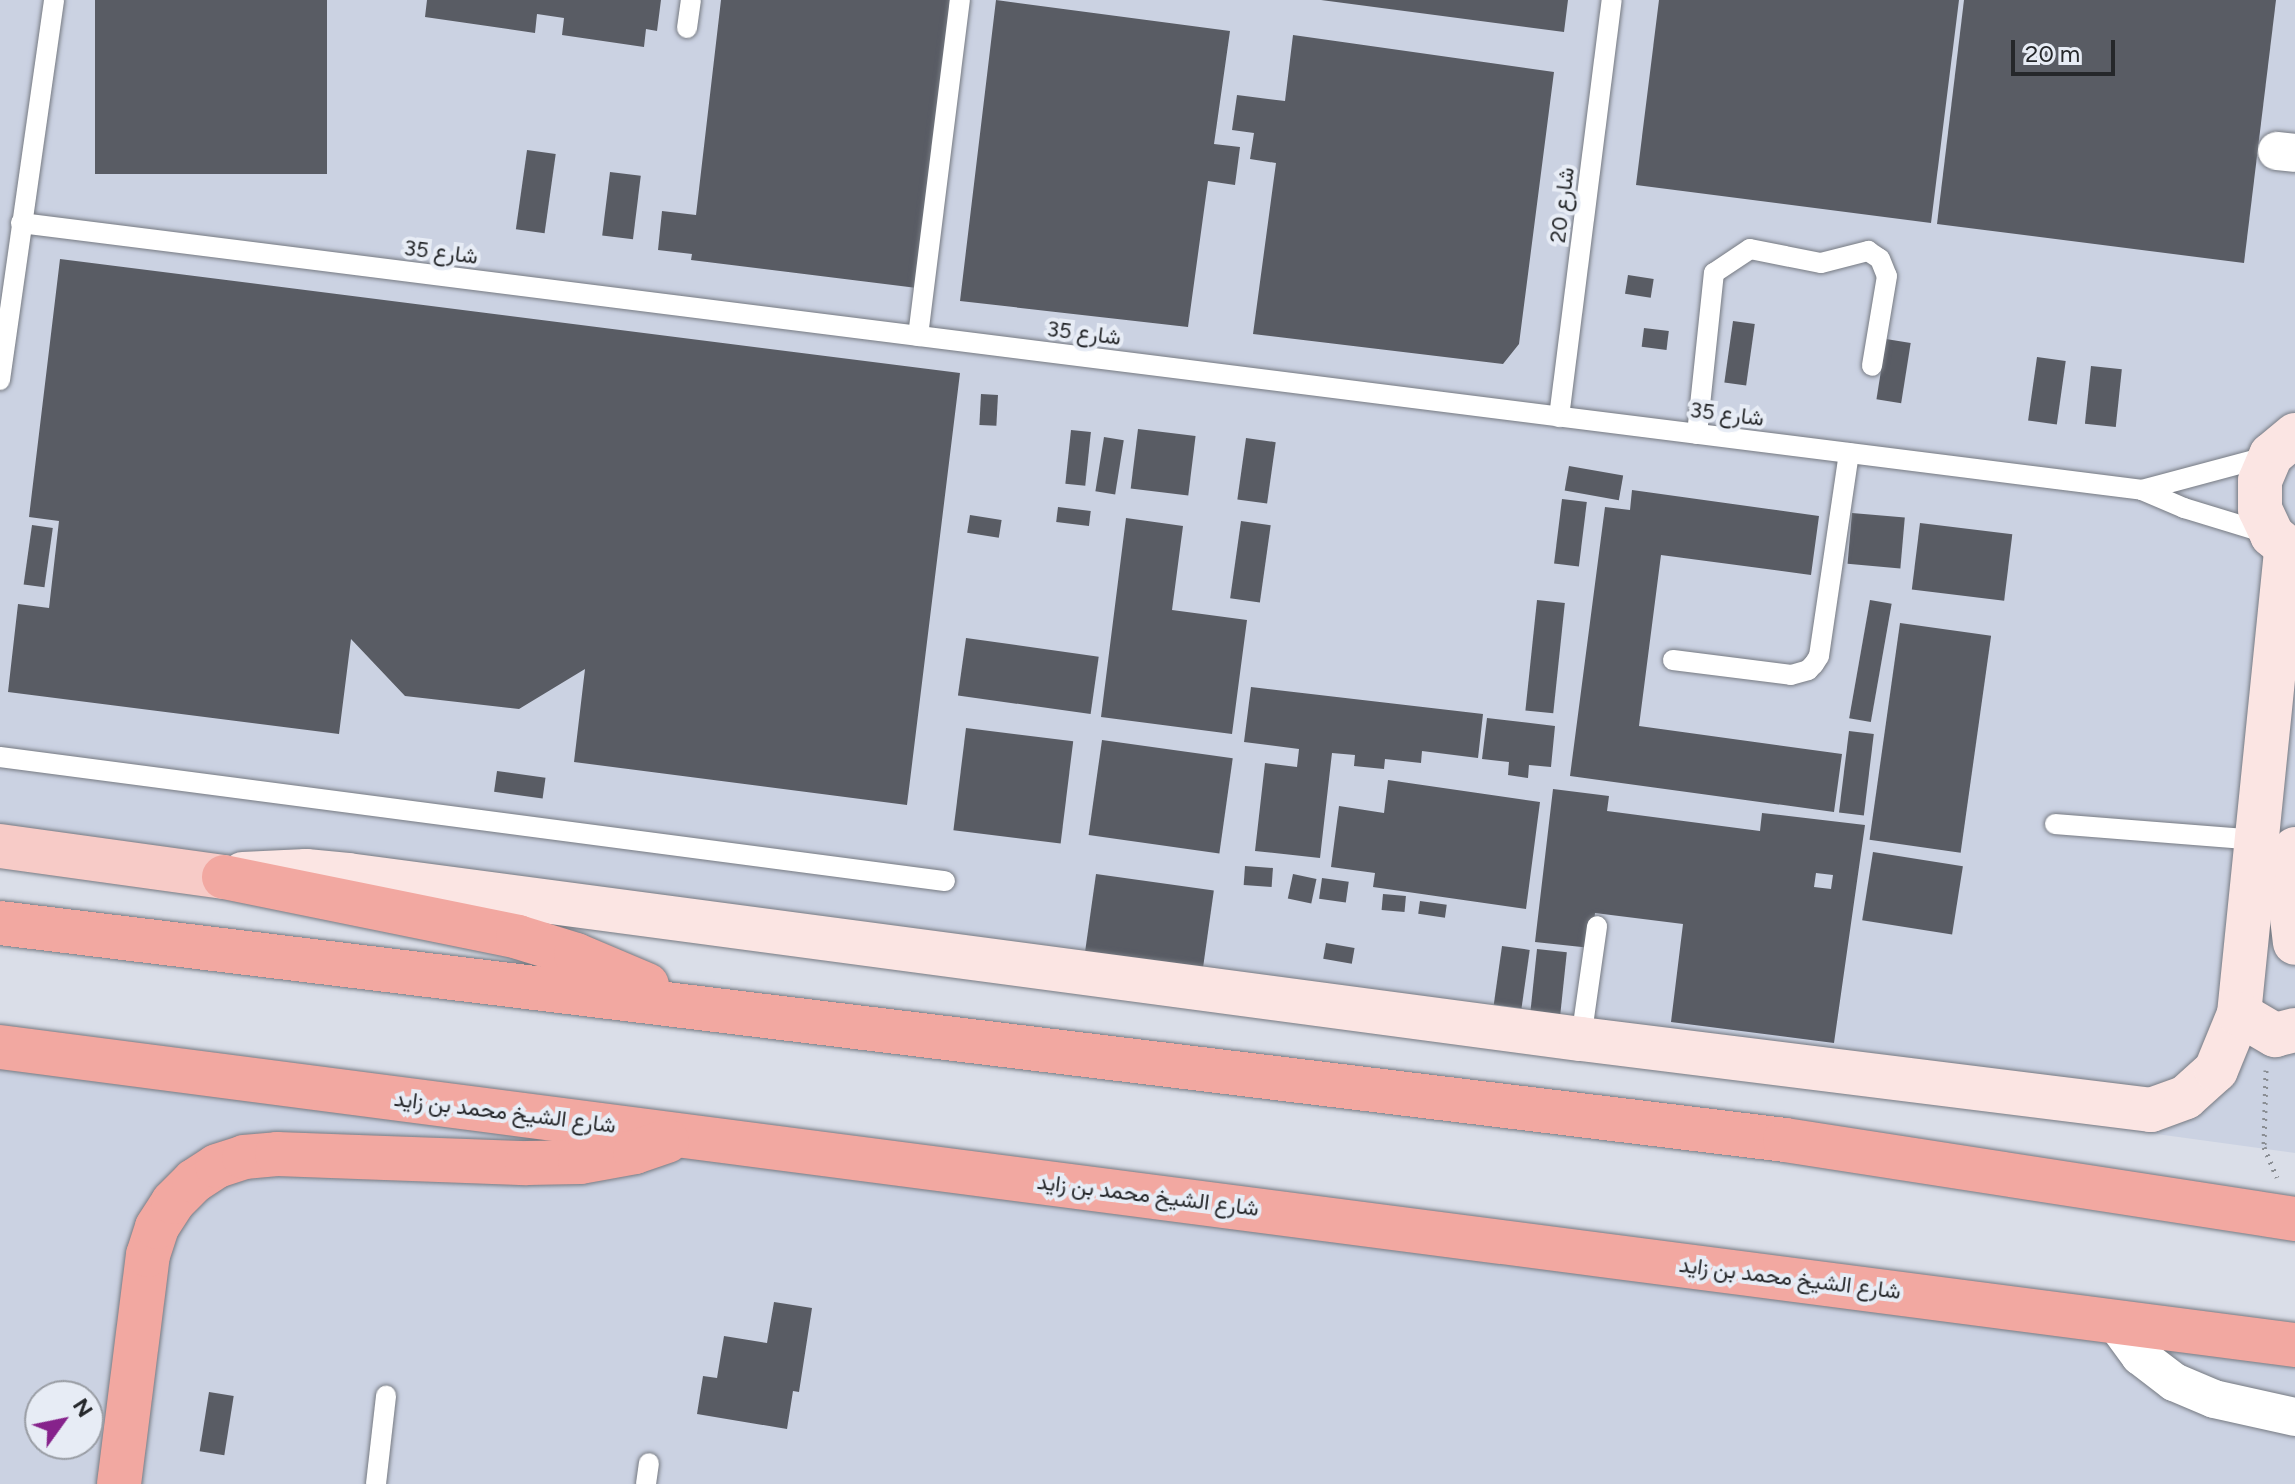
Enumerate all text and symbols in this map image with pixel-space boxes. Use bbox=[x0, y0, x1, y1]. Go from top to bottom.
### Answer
scale bar bbox=[2015, 24, 2119, 74]
text: 20 m bbox=[2025, 39, 2080, 68]
street label: شارع 20 bbox=[1544, 166, 1580, 244]
street label: شارع 35 bbox=[403, 234, 479, 270]
street label: شارع 35 bbox=[1046, 315, 1122, 351]
street label: شارع 35 bbox=[1689, 396, 1765, 432]
street label: شارع الشيخ محمد بن زايد bbox=[393, 1085, 617, 1139]
street label: شارع الشيخ محمد بن زايد bbox=[1036, 1168, 1260, 1222]
street label: شارع الشيخ محمد بن زايد bbox=[1678, 1251, 1902, 1305]
north arrow bbox=[24, 1380, 104, 1460]
text: N bbox=[67, 1393, 99, 1422]

